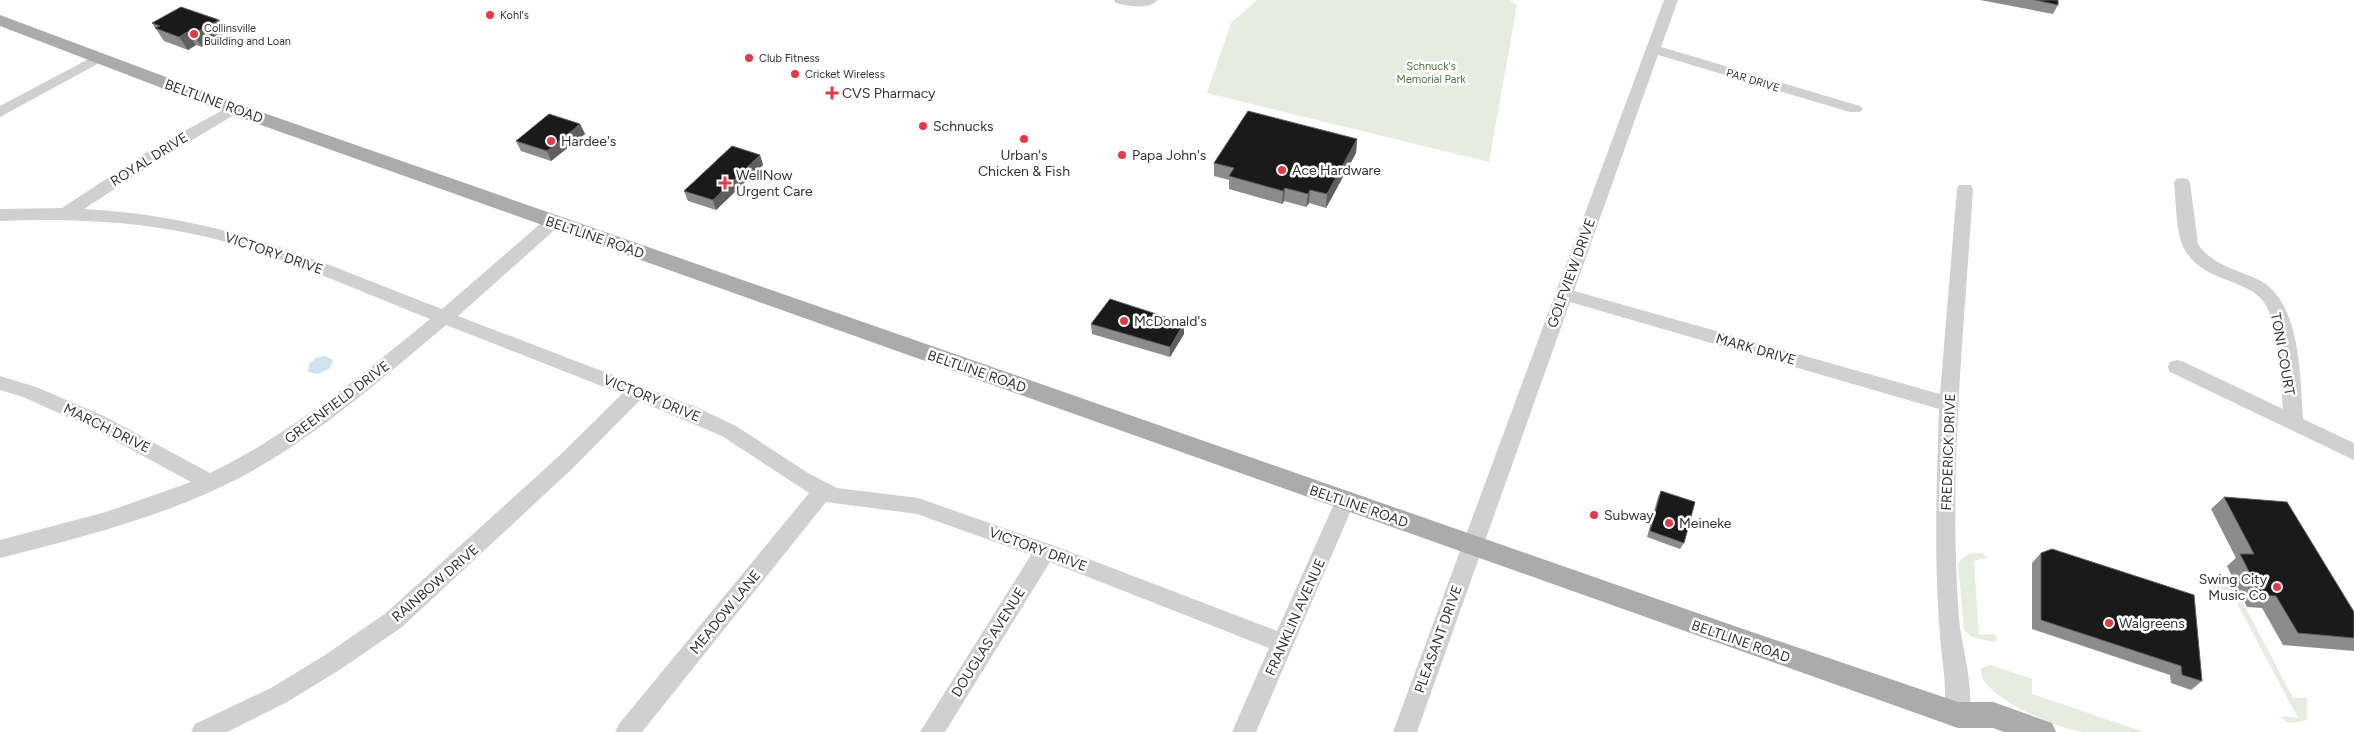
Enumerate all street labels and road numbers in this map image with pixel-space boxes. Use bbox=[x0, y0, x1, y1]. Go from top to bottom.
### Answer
street label: PAR DRIVE bbox=[1725, 66, 1781, 95]
street label: BELTLINE ROAD bbox=[162, 76, 265, 127]
street label: ROYAL DRIVE bbox=[107, 129, 191, 190]
street label: BELTLINE ROAD bbox=[543, 213, 646, 262]
street label: GOLFVIEW DRIVE bbox=[1544, 216, 1599, 330]
street label: VICTORY DRIVE bbox=[222, 229, 325, 278]
street label: TONI COURT bbox=[2267, 311, 2298, 397]
street label: MARK DRIVE bbox=[1714, 330, 1798, 369]
street label: BELTLINE ROAD bbox=[925, 347, 1028, 396]
street label: GREENFIELD DRIVE bbox=[281, 357, 393, 447]
street label: VICTORY DRIVE bbox=[601, 371, 703, 426]
street label: FREDERICK DRIVE bbox=[1938, 393, 1959, 511]
street label: MARCH DRIVE bbox=[61, 400, 153, 457]
street label: BELTLINE ROAD bbox=[1307, 482, 1410, 531]
street label: VICTORY DRIVE bbox=[987, 524, 1089, 575]
street label: RAINBOW DRIVE bbox=[389, 541, 482, 626]
street label: FRANKLIN AVENUE bbox=[1262, 556, 1329, 678]
street label: MEADOW LANE bbox=[686, 567, 764, 658]
street label: PLEASANT DRIVE bbox=[1411, 583, 1466, 695]
street label: DOUGLAS AVENUE bbox=[948, 584, 1029, 700]
street label: BELTLINE ROAD bbox=[1689, 617, 1792, 666]

